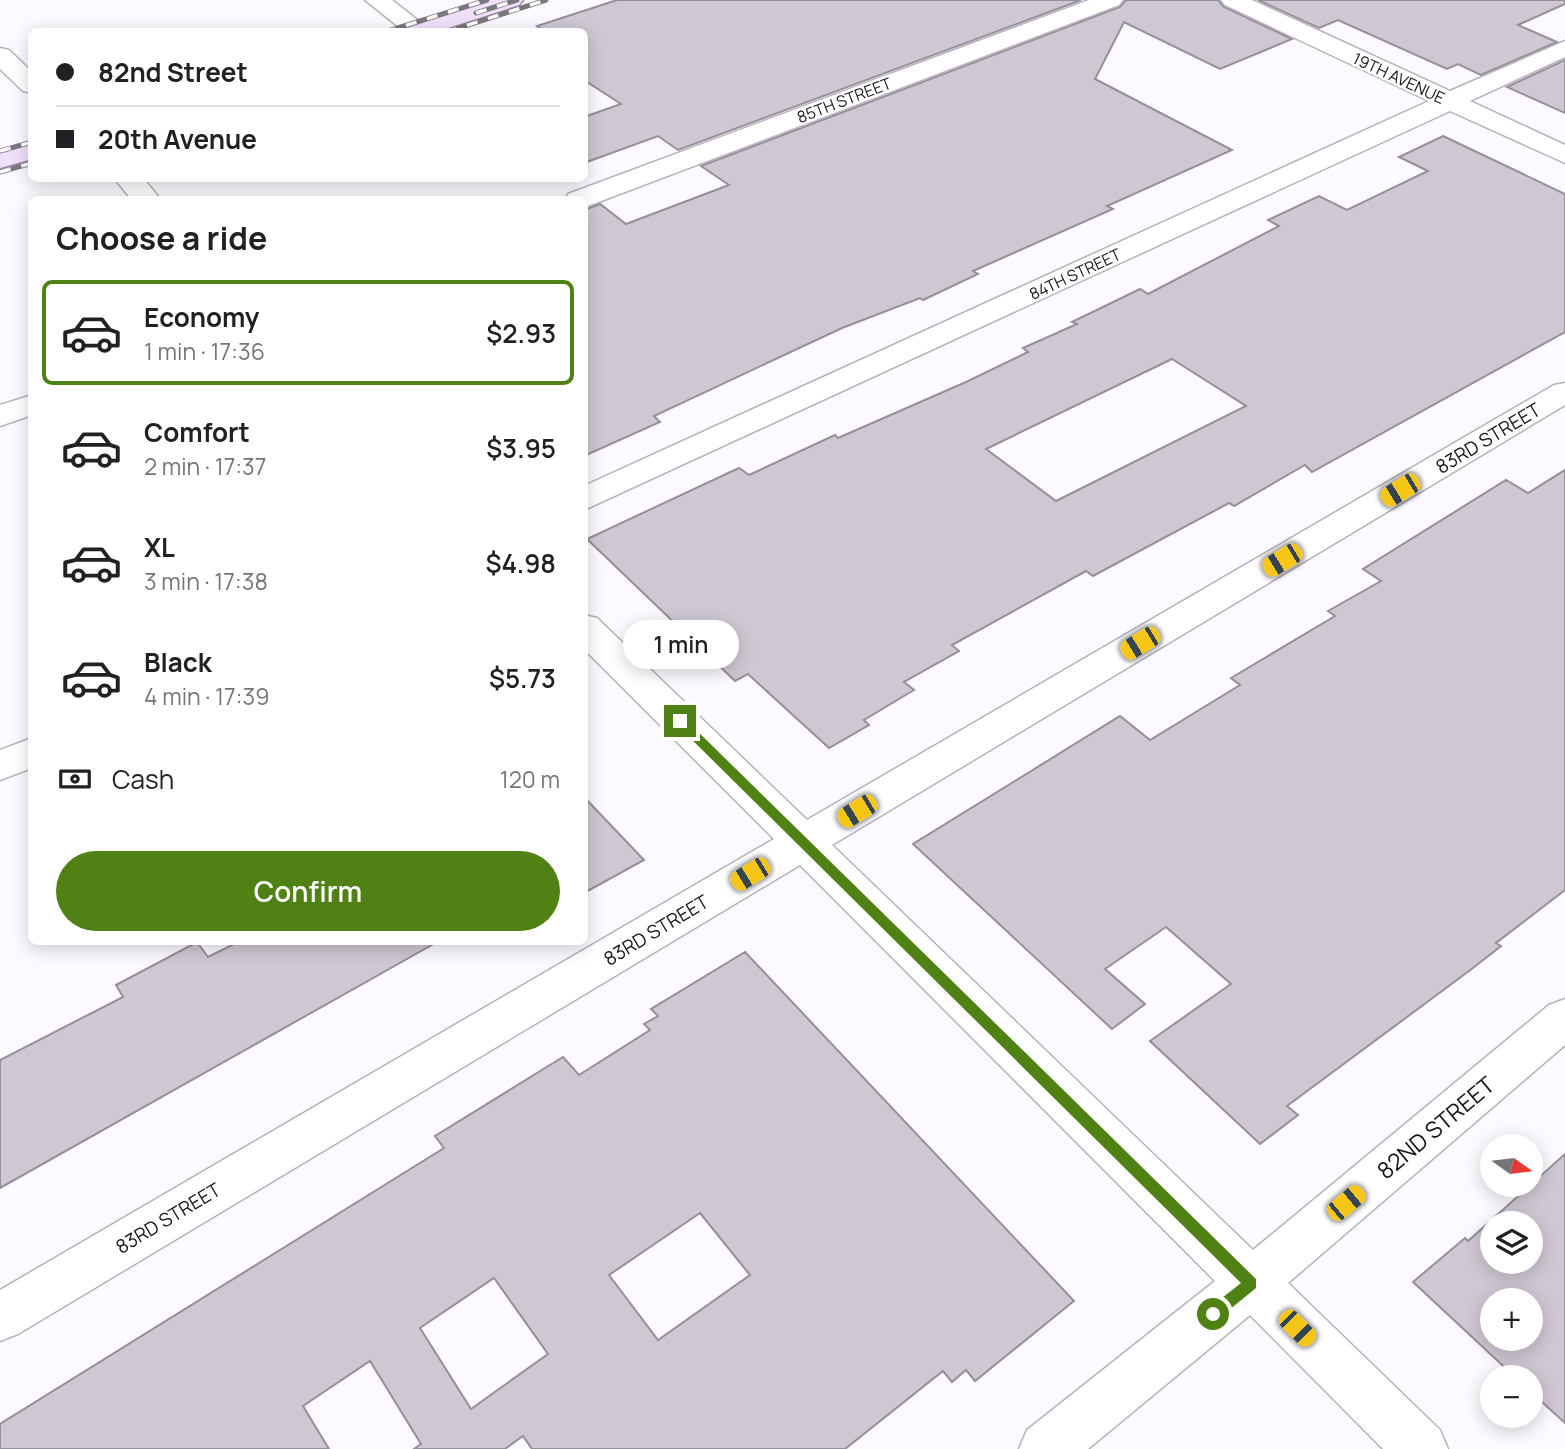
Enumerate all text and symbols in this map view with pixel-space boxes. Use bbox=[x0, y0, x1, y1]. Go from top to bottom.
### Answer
street label: 19TH AVENUE bbox=[1350, 47, 1448, 109]
text: 82nd Street bbox=[98, 54, 248, 90]
street label: 85TH STREET bbox=[794, 72, 895, 128]
text: 20th Avenue bbox=[98, 121, 257, 157]
text: Choose a ride bbox=[56, 216, 267, 260]
street label: 84TH STREET bbox=[1026, 243, 1125, 305]
text: Economy bbox=[144, 299, 259, 335]
icon: car bbox=[60, 301, 123, 364]
text: $2.93 bbox=[486, 315, 556, 351]
text: 1 min · 17:36 bbox=[144, 335, 265, 367]
street label: 83RD STREET bbox=[1431, 396, 1546, 480]
text: Comfort bbox=[144, 414, 250, 450]
icon: car bbox=[60, 416, 123, 479]
text: $3.95 bbox=[486, 430, 556, 466]
text: 2 min · 17:37 bbox=[144, 450, 266, 482]
car bbox=[1377, 470, 1424, 510]
text: XL bbox=[144, 529, 175, 565]
icon: car bbox=[60, 531, 123, 594]
car bbox=[1259, 540, 1306, 580]
text: $4.98 bbox=[486, 545, 556, 581]
text: 3 min · 17:38 bbox=[144, 565, 268, 597]
callout: 1 min bbox=[622, 620, 738, 668]
car bbox=[1117, 623, 1164, 663]
text: 1 min bbox=[654, 628, 708, 660]
text: Black bbox=[144, 644, 212, 680]
icon: car bbox=[60, 646, 123, 709]
text: $5.73 bbox=[489, 660, 556, 696]
text: 4 min · 17:39 bbox=[144, 680, 270, 712]
route end bbox=[664, 705, 696, 737]
icon: cash bbox=[56, 760, 94, 798]
text: Cash bbox=[112, 761, 174, 797]
text: 120 m bbox=[500, 763, 560, 795]
car bbox=[834, 791, 881, 831]
button: Confirm bbox=[56, 851, 560, 931]
car bbox=[727, 854, 774, 894]
street label: 83RD STREET bbox=[599, 888, 714, 972]
street label: 82ND STREET bbox=[1370, 1068, 1501, 1186]
north arrow bbox=[1480, 1134, 1544, 1197]
map controls bbox=[1480, 1134, 1543, 1428]
street label: 83RD STREET bbox=[111, 1176, 226, 1260]
car bbox=[1324, 1181, 1369, 1225]
button: layers bbox=[1480, 1211, 1543, 1274]
button: + bbox=[1480, 1288, 1543, 1351]
route start bbox=[1197, 1298, 1229, 1330]
car bbox=[1275, 1306, 1320, 1350]
button: − bbox=[1480, 1365, 1543, 1428]

